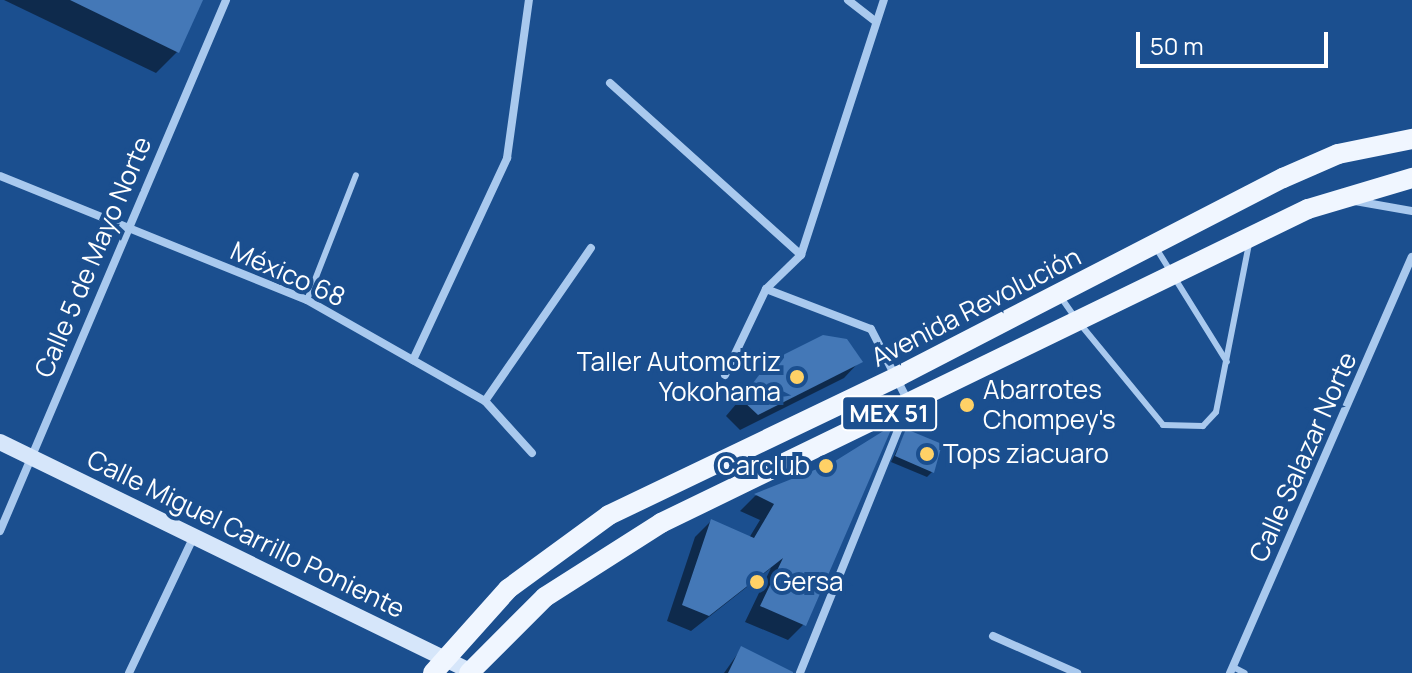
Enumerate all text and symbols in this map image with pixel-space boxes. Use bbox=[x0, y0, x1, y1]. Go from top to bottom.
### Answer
scale bar bbox=[1140, 16, 1332, 66]
text: 50 m bbox=[1150, 29, 1204, 62]
street label: Calle 5 de Mayo Norte bbox=[28, 132, 158, 382]
street label: México 68 bbox=[226, 235, 350, 313]
street label: Avenida Revolución bbox=[866, 241, 1086, 373]
place label: Taller Automotriz Yokohama bbox=[577, 346, 781, 408]
street label: Calle Salazar Norte bbox=[1243, 347, 1363, 567]
marker: Taller Automotriz Yokohama bbox=[788, 368, 806, 386]
place label: Abarrotes Chompey's bbox=[983, 374, 1116, 436]
road number: MEX 51 bbox=[841, 393, 937, 433]
marker: Abarrotes Chompey's bbox=[958, 396, 976, 414]
place label: Tops ziacuaro bbox=[943, 438, 1109, 470]
street label: Calle Miguel Carrillo Poniente bbox=[82, 443, 410, 625]
marker: Tops ziacuaro bbox=[918, 445, 936, 463]
place label: Carclub bbox=[717, 450, 810, 482]
marker: Carclub bbox=[817, 457, 835, 475]
place label: Gersa bbox=[773, 566, 843, 598]
marker: Gersa bbox=[748, 573, 766, 591]

